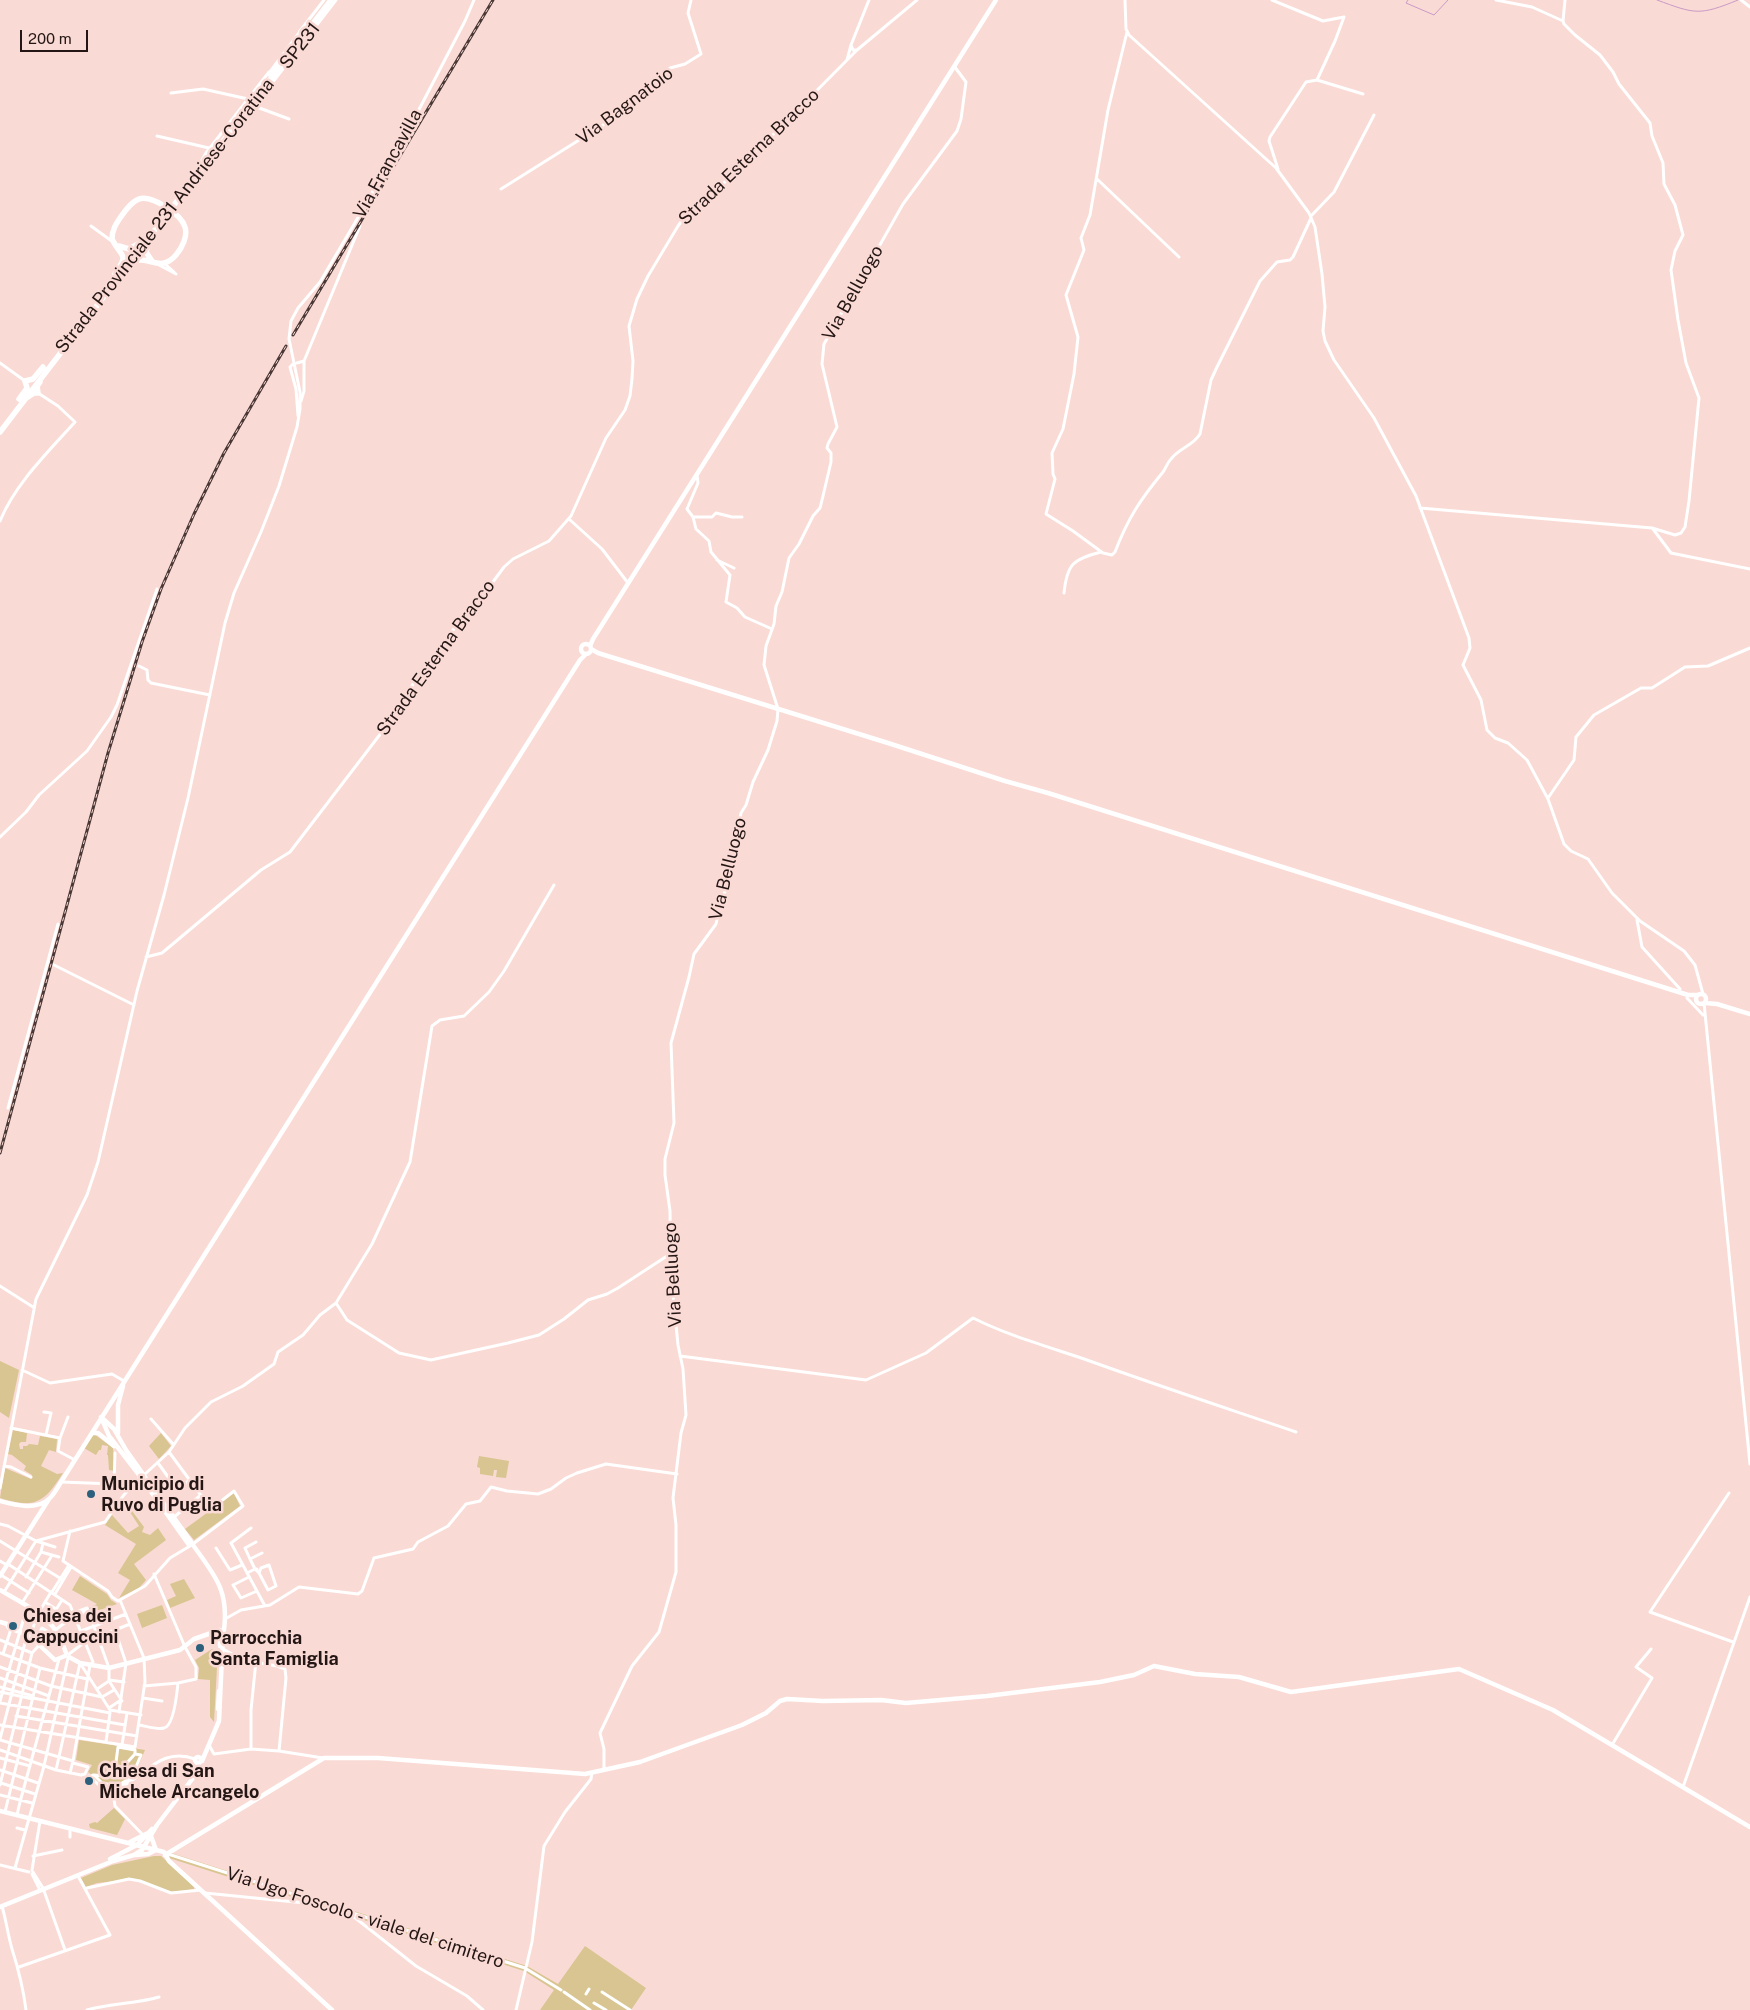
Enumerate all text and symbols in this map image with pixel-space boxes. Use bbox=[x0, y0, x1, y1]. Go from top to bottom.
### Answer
street label: SP231 bbox=[275, 19, 325, 73]
scale bar bbox=[22, 20, 90, 52]
text: 200 m bbox=[28, 30, 72, 47]
street label: Via Bagnatoio bbox=[572, 63, 678, 149]
street label: Strada Provinciale 231 Andriese-Coratina bbox=[51, 74, 279, 358]
street label: Strada Esterna Bracco bbox=[674, 84, 824, 230]
street label: Via Francavilla bbox=[349, 105, 427, 223]
street label: Via Belluogo bbox=[818, 242, 888, 344]
street label: Strada Esterna Bracco bbox=[372, 576, 500, 740]
street label: Via Belluogo bbox=[705, 815, 751, 923]
street label: Via Belluogo bbox=[659, 1222, 687, 1328]
place label: Municipio di Ruvo di Puglia bbox=[101, 1473, 222, 1516]
marker: Municipio di Ruvo di Puglia bbox=[85, 1488, 97, 1500]
place label: Chiesa dei Cappuccini bbox=[23, 1605, 118, 1648]
marker: Chiesa dei Cappuccini bbox=[7, 1620, 19, 1632]
place label: Parrocchia Santa Famiglia bbox=[210, 1627, 339, 1670]
marker: Parrocchia Santa Famiglia bbox=[194, 1642, 206, 1654]
place label: Chiesa di San Michele Arcangelo bbox=[99, 1760, 259, 1802]
marker: Chiesa di San Michele Arcangelo bbox=[83, 1775, 95, 1787]
street label: Via Ugo Foscolo - viale del cimitero bbox=[223, 1863, 507, 1973]

